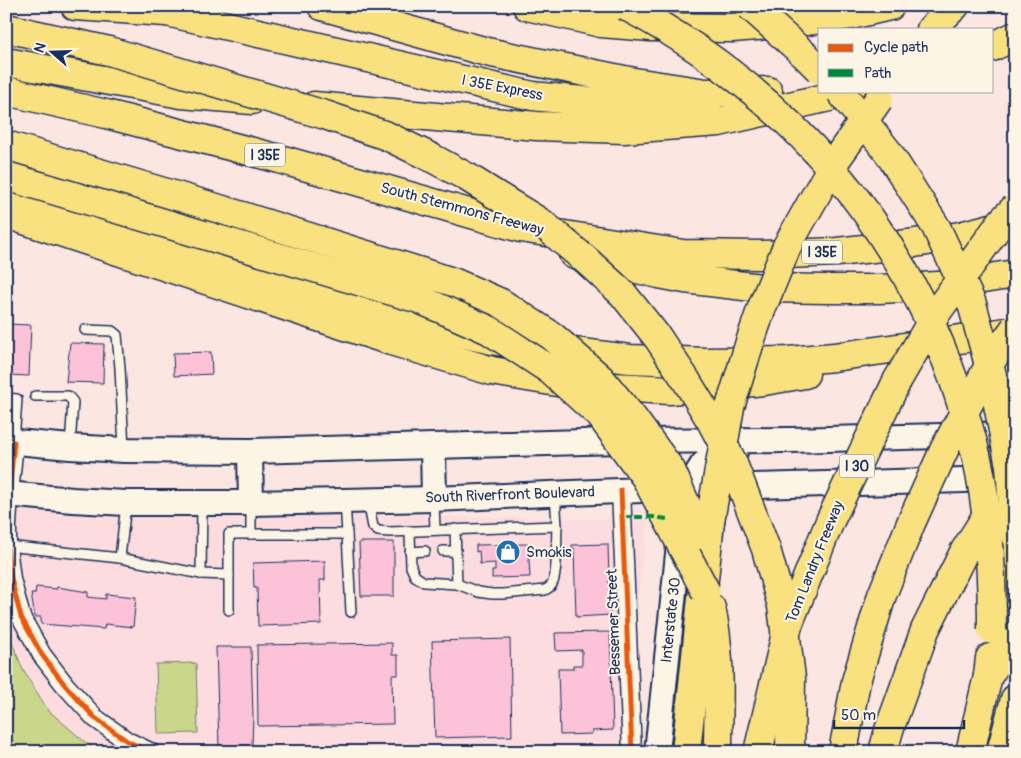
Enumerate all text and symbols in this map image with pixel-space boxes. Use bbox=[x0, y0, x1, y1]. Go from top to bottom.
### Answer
north arrow bbox=[28, 28, 78, 78]
legend bbox=[818, 28, 994, 92]
text: Cycle path bbox=[864, 38, 928, 57]
text: N bbox=[31, 40, 50, 55]
text: Path bbox=[864, 64, 891, 83]
street label: I 35E Express bbox=[460, 71, 545, 105]
road number: I 35E bbox=[245, 144, 285, 166]
street label: South Stemmons Freeway bbox=[379, 178, 546, 240]
road number: I 35E bbox=[802, 240, 842, 264]
road number: I 30 bbox=[840, 454, 874, 478]
street label: South Riverfront Boulevard bbox=[425, 483, 595, 507]
street label: Tom Landry Freeway bbox=[782, 498, 848, 626]
shop icon: Smokis bbox=[495, 539, 521, 565]
place label: Smokis bbox=[526, 543, 572, 562]
street label: Bessemer Street bbox=[603, 567, 625, 676]
street label: Interstate 30 bbox=[657, 576, 685, 664]
scale bar bbox=[834, 698, 964, 730]
text: 50 m bbox=[841, 706, 876, 725]

